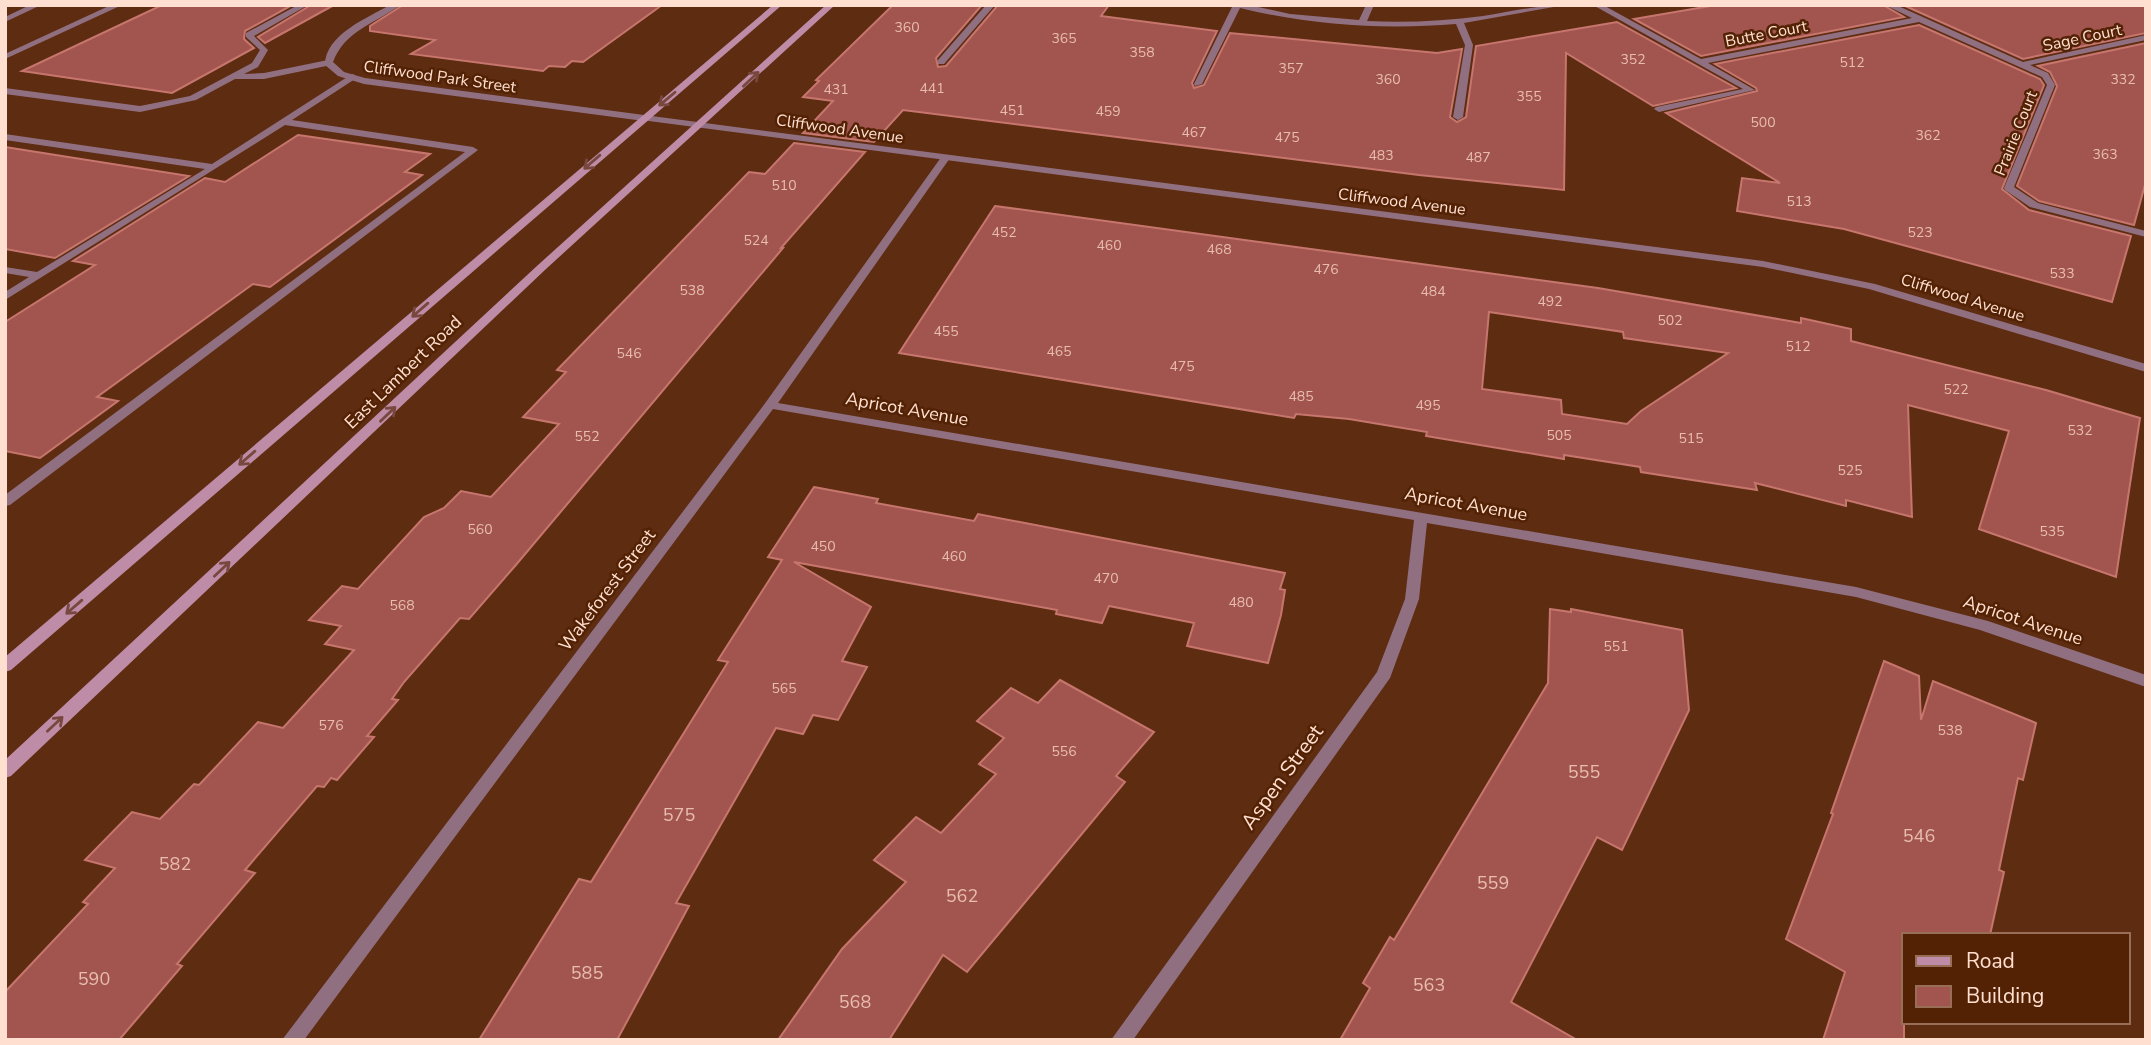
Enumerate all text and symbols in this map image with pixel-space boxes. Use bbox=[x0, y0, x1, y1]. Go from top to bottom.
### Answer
street label: Butte Court bbox=[1723, 15, 1809, 53]
house number: 360 bbox=[894, 18, 920, 37]
street label: Sage Court bbox=[2041, 19, 2124, 57]
house number: 365 bbox=[1051, 29, 1077, 48]
house number: 358 bbox=[1129, 43, 1155, 62]
house number: 352 bbox=[1620, 50, 1646, 69]
house number: 512 bbox=[1839, 53, 1865, 72]
street label: Cliffwood Park Street bbox=[362, 55, 518, 99]
house number: 357 bbox=[1278, 59, 1304, 78]
one-way arrow bbox=[742, 70, 759, 87]
house number: 360 bbox=[1375, 70, 1401, 89]
house number: 332 bbox=[2110, 70, 2136, 89]
house number: 441 bbox=[919, 79, 945, 98]
house number: 431 bbox=[823, 80, 849, 99]
house number: 355 bbox=[1516, 87, 1542, 106]
street label: Prairie Court bbox=[1989, 87, 2043, 179]
one-way arrow bbox=[658, 90, 676, 106]
house number: 451 bbox=[999, 101, 1025, 120]
house number: 459 bbox=[1095, 102, 1121, 121]
street label: Cliffwood Avenue bbox=[775, 109, 905, 149]
house number: 500 bbox=[1750, 113, 1776, 132]
house number: 467 bbox=[1181, 123, 1207, 142]
house number: 362 bbox=[1915, 126, 1941, 145]
house number: 475 bbox=[1274, 128, 1300, 147]
house number: 363 bbox=[2092, 145, 2118, 164]
house number: 483 bbox=[1368, 146, 1394, 165]
house number: 487 bbox=[1465, 148, 1491, 167]
one-way arrow bbox=[584, 154, 602, 170]
house number: 510 bbox=[771, 176, 797, 195]
street label: Cliffwood Avenue bbox=[1337, 183, 1467, 221]
house number: 513 bbox=[1786, 192, 1812, 211]
house number: 452 bbox=[991, 223, 1017, 242]
house number: 523 bbox=[1907, 223, 1933, 242]
house number: 524 bbox=[743, 231, 769, 250]
house number: 460 bbox=[1096, 236, 1122, 255]
house number: 468 bbox=[1206, 240, 1232, 259]
house number: 476 bbox=[1313, 260, 1339, 279]
house number: 533 bbox=[2049, 264, 2075, 283]
street label: Cliffwood Avenue bbox=[1898, 269, 2027, 327]
house number: 538 bbox=[679, 281, 705, 300]
house number: 484 bbox=[1420, 282, 1446, 301]
house number: 492 bbox=[1537, 292, 1563, 311]
one-way arrow bbox=[411, 302, 429, 318]
street label: East Lambert Road bbox=[339, 310, 467, 434]
house number: 502 bbox=[1657, 311, 1683, 330]
house number: 455 bbox=[933, 322, 959, 341]
house number: 512 bbox=[1785, 337, 1811, 356]
house number: 465 bbox=[1046, 342, 1072, 361]
house number: 546 bbox=[616, 344, 642, 363]
house number: 475 bbox=[1169, 357, 1195, 376]
house number: 522 bbox=[1943, 380, 1969, 399]
street label: Apricot Avenue bbox=[844, 386, 970, 432]
house number: 485 bbox=[1288, 387, 1314, 406]
house number: 495 bbox=[1415, 396, 1441, 415]
one-way arrow bbox=[379, 405, 396, 422]
house number: 532 bbox=[2067, 421, 2093, 440]
house number: 505 bbox=[1546, 426, 1572, 445]
house number: 552 bbox=[574, 427, 600, 446]
house number: 515 bbox=[1678, 429, 1704, 448]
one-way arrow bbox=[238, 450, 256, 466]
house number: 525 bbox=[1837, 461, 1863, 480]
street label: Apricot Avenue bbox=[1403, 481, 1529, 527]
house number: 560 bbox=[467, 520, 493, 539]
house number: 535 bbox=[2039, 522, 2065, 541]
street label: Wakeforest Street bbox=[553, 524, 661, 656]
house number: 450 bbox=[810, 537, 836, 556]
house number: 460 bbox=[941, 547, 967, 566]
one-way arrow bbox=[212, 561, 230, 578]
house number: 470 bbox=[1093, 569, 1119, 588]
street label: Apricot Avenue bbox=[1960, 589, 2086, 651]
house number: 480 bbox=[1228, 593, 1254, 612]
house number: 568 bbox=[389, 596, 415, 615]
one-way arrow bbox=[66, 599, 84, 615]
house number: 551 bbox=[1603, 637, 1629, 656]
house number: 565 bbox=[771, 679, 797, 698]
one-way arrow bbox=[46, 716, 64, 732]
house number: 576 bbox=[318, 716, 344, 735]
street label: Aspen Street bbox=[1234, 718, 1330, 835]
house number: 538 bbox=[1937, 721, 1963, 740]
house number: 556 bbox=[1051, 742, 1077, 761]
house number: 555 bbox=[1568, 760, 1600, 784]
house number: 575 bbox=[663, 803, 695, 827]
house number: 546 bbox=[1903, 824, 1935, 848]
house number: 582 bbox=[159, 852, 191, 876]
house number: 559 bbox=[1477, 871, 1509, 895]
house number: 562 bbox=[946, 884, 978, 908]
legend bbox=[1902, 933, 2130, 1024]
text: Road bbox=[1966, 947, 2015, 975]
house number: 585 bbox=[571, 961, 603, 985]
house number: 590 bbox=[78, 967, 110, 991]
house number: 563 bbox=[1413, 973, 1445, 997]
text: Building bbox=[1966, 982, 2044, 1010]
house number: 568 bbox=[839, 990, 871, 1014]

